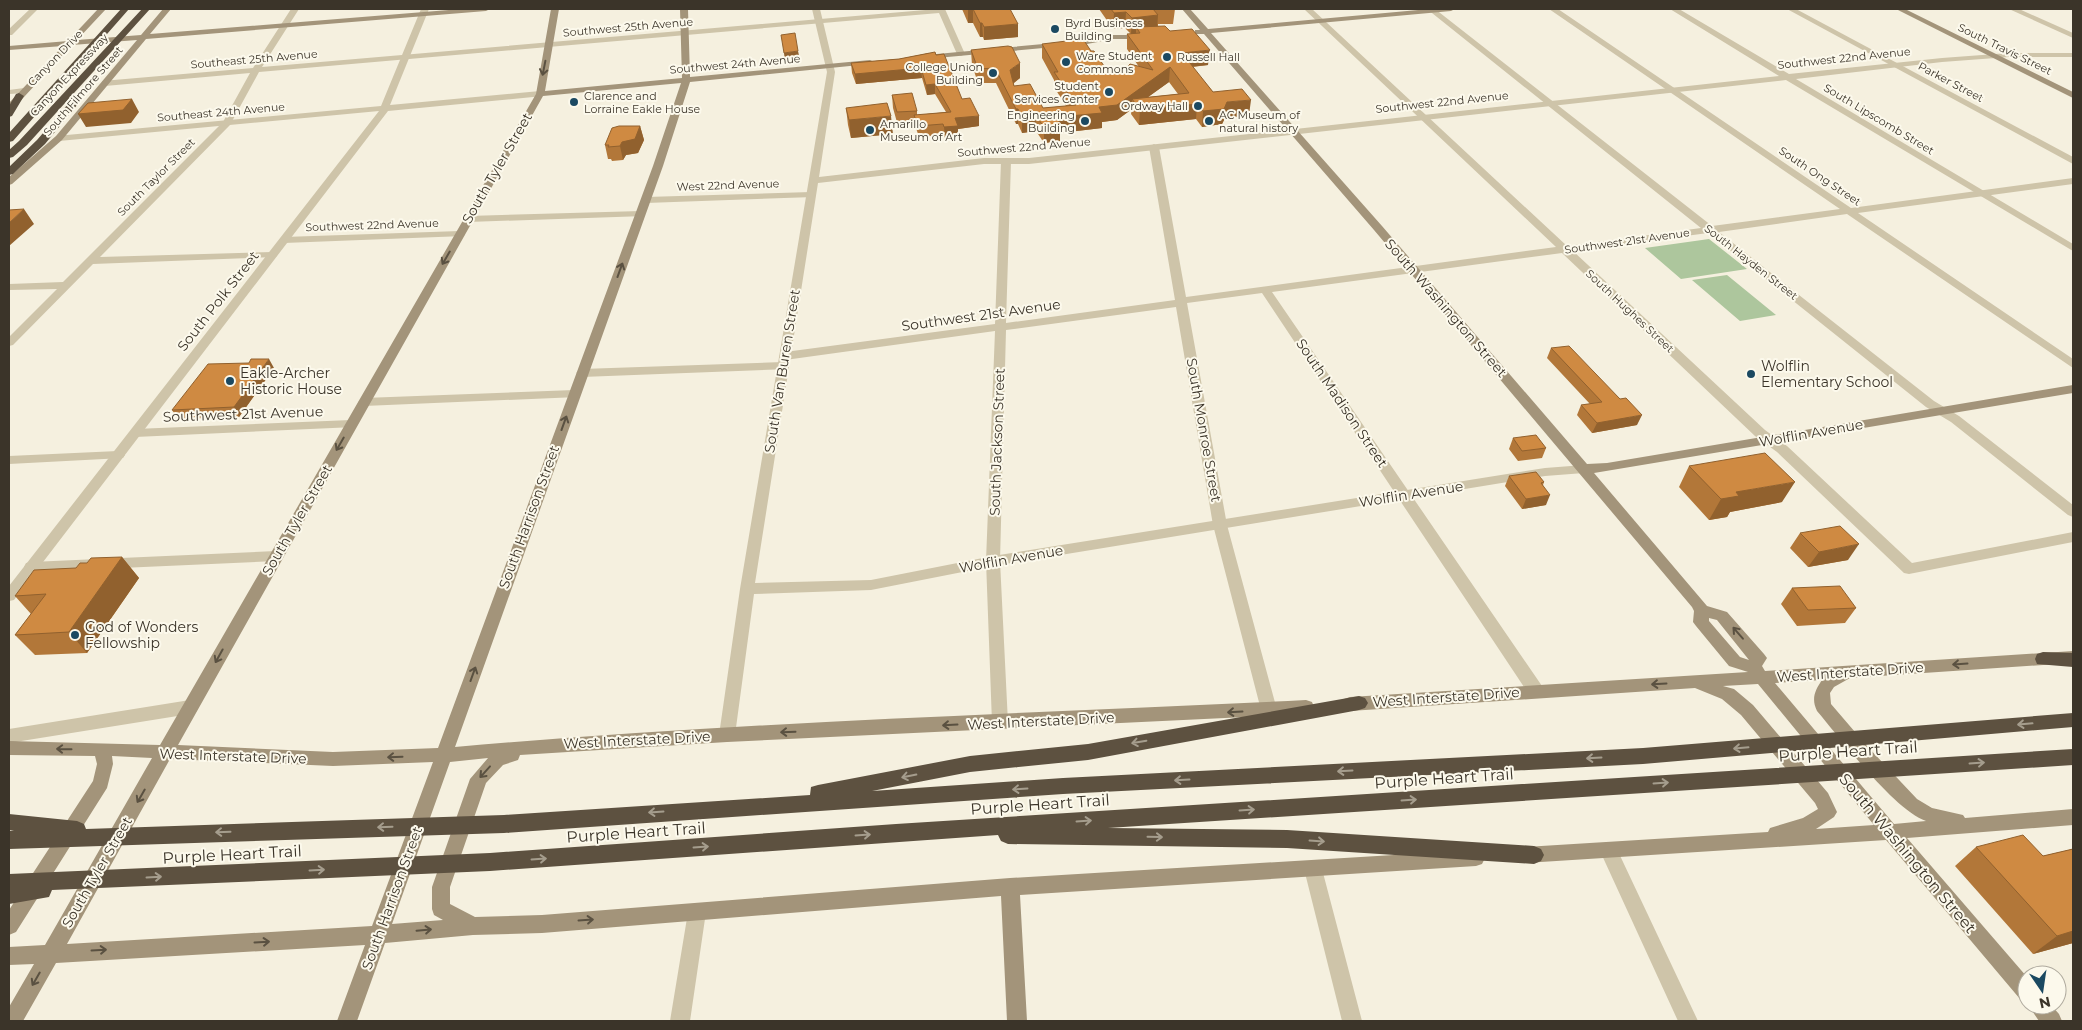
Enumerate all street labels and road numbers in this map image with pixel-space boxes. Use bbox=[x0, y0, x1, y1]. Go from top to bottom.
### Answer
street label: Southwest 25th Avenue bbox=[562, 14, 694, 40]
street label: South Travis Street bbox=[1956, 20, 2055, 78]
street label: Canyon Drive bbox=[25, 27, 86, 89]
street label: Canyon Expressway bbox=[27, 31, 111, 119]
street label: South Filmore Street bbox=[40, 43, 126, 139]
street label: Southwest 22nd Avenue bbox=[1777, 44, 1911, 72]
street label: Southeast 25th Avenue bbox=[190, 46, 318, 72]
street label: Southwest 24th Avenue bbox=[669, 51, 801, 77]
street label: Parker Street bbox=[1916, 59, 1987, 105]
street label: South Lipscomb Street bbox=[1821, 80, 1937, 158]
street label: Southwest 22nd Avenue bbox=[1375, 88, 1509, 116]
street label: Southeast 24th Avenue bbox=[157, 99, 286, 125]
street label: South Tyler Street bbox=[458, 109, 536, 227]
street label: Southwest 22nd Avenue bbox=[957, 134, 1091, 160]
street label: South Taylor Street bbox=[114, 135, 198, 219]
street label: South Ong Street bbox=[1776, 143, 1864, 209]
street label: West 22nd Avenue bbox=[676, 176, 780, 194]
street label: Southwest 22nd Avenue bbox=[305, 216, 439, 234]
street label: South Hayden Street bbox=[1702, 221, 1801, 303]
street label: Southwest 21st Avenue bbox=[1564, 225, 1691, 257]
street label: South Washington Street bbox=[1381, 235, 1511, 381]
street label: South Polk Street bbox=[173, 247, 263, 355]
street label: South Hughes Street bbox=[1583, 267, 1677, 356]
street label: South Van Buren Street bbox=[760, 288, 804, 454]
street label: Southwest 21st Avenue bbox=[900, 295, 1062, 335]
street label: South Madison Street bbox=[1292, 335, 1392, 471]
street label: South Monroe Street bbox=[1182, 357, 1226, 504]
street label: South Jackson Street bbox=[985, 367, 1009, 516]
street label: Southwest 21st Avenue bbox=[162, 402, 324, 426]
street label: Wolflin Avenue bbox=[1758, 415, 1864, 451]
street label: South Harrison Street bbox=[495, 443, 563, 591]
street label: South Tyler Street bbox=[258, 461, 336, 579]
street label: Wolflin Avenue bbox=[1358, 477, 1464, 511]
street label: Wolflin Avenue bbox=[958, 541, 1064, 577]
street label: West Interstate Drive bbox=[1776, 658, 1924, 686]
street label: West Interstate Drive bbox=[1372, 683, 1520, 711]
street label: West Interstate Drive bbox=[967, 708, 1115, 734]
street label: West Interstate Drive bbox=[563, 727, 711, 753]
street label: Purple Heart Trail bbox=[1778, 737, 1918, 766]
street label: West Interstate Drive bbox=[159, 744, 307, 768]
street label: Purple Heart Trail bbox=[1374, 764, 1514, 793]
street label: South Washington Street bbox=[1835, 770, 1980, 937]
street label: Purple Heart Trail bbox=[970, 790, 1110, 819]
street label: South Tyler Street bbox=[58, 813, 136, 931]
street label: Purple Heart Trail bbox=[566, 818, 706, 847]
street label: South Harrison Street bbox=[358, 824, 426, 972]
street label: Purple Heart Trail bbox=[162, 841, 302, 868]

